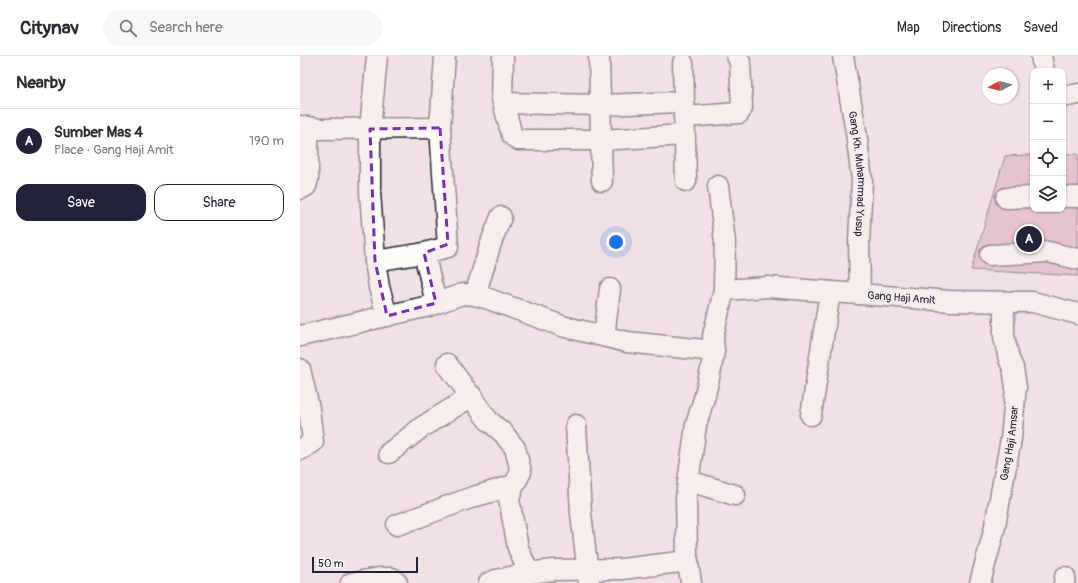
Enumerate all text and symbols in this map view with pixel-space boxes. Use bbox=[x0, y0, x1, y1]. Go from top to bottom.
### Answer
search box bbox=[103, 10, 383, 46]
text: Citynav bbox=[20, 16, 79, 40]
icon: search bbox=[117, 17, 139, 39]
text: Search here bbox=[149, 18, 222, 37]
text: Map bbox=[897, 19, 920, 36]
text: Directions bbox=[942, 19, 1001, 36]
text: Saved bbox=[1023, 19, 1058, 36]
north arrow bbox=[982, 68, 1018, 104]
map controls bbox=[1030, 68, 1066, 212]
button: + bbox=[1030, 68, 1066, 104]
text: Nearby bbox=[16, 72, 65, 93]
button: − bbox=[1030, 104, 1066, 140]
street label: Gang Kh. Muhammad Yusup bbox=[846, 110, 868, 237]
text: Sumber Mas 4 bbox=[54, 123, 143, 142]
text: A bbox=[25, 133, 33, 149]
text: 190 m bbox=[249, 133, 284, 149]
button: locate bbox=[1030, 140, 1066, 176]
text: Place · Gang Haji Amit bbox=[54, 142, 174, 158]
button: layers bbox=[1030, 176, 1066, 212]
button: Save bbox=[16, 184, 146, 221]
button: Share bbox=[154, 184, 284, 221]
pin: A bbox=[1016, 224, 1042, 254]
your location bbox=[606, 232, 626, 252]
street label: Gang Haji Amit bbox=[867, 289, 937, 307]
street label: Gang Haji Amsar bbox=[997, 405, 1021, 482]
scale bar bbox=[312, 555, 418, 574]
text: 50 m bbox=[318, 557, 344, 570]

